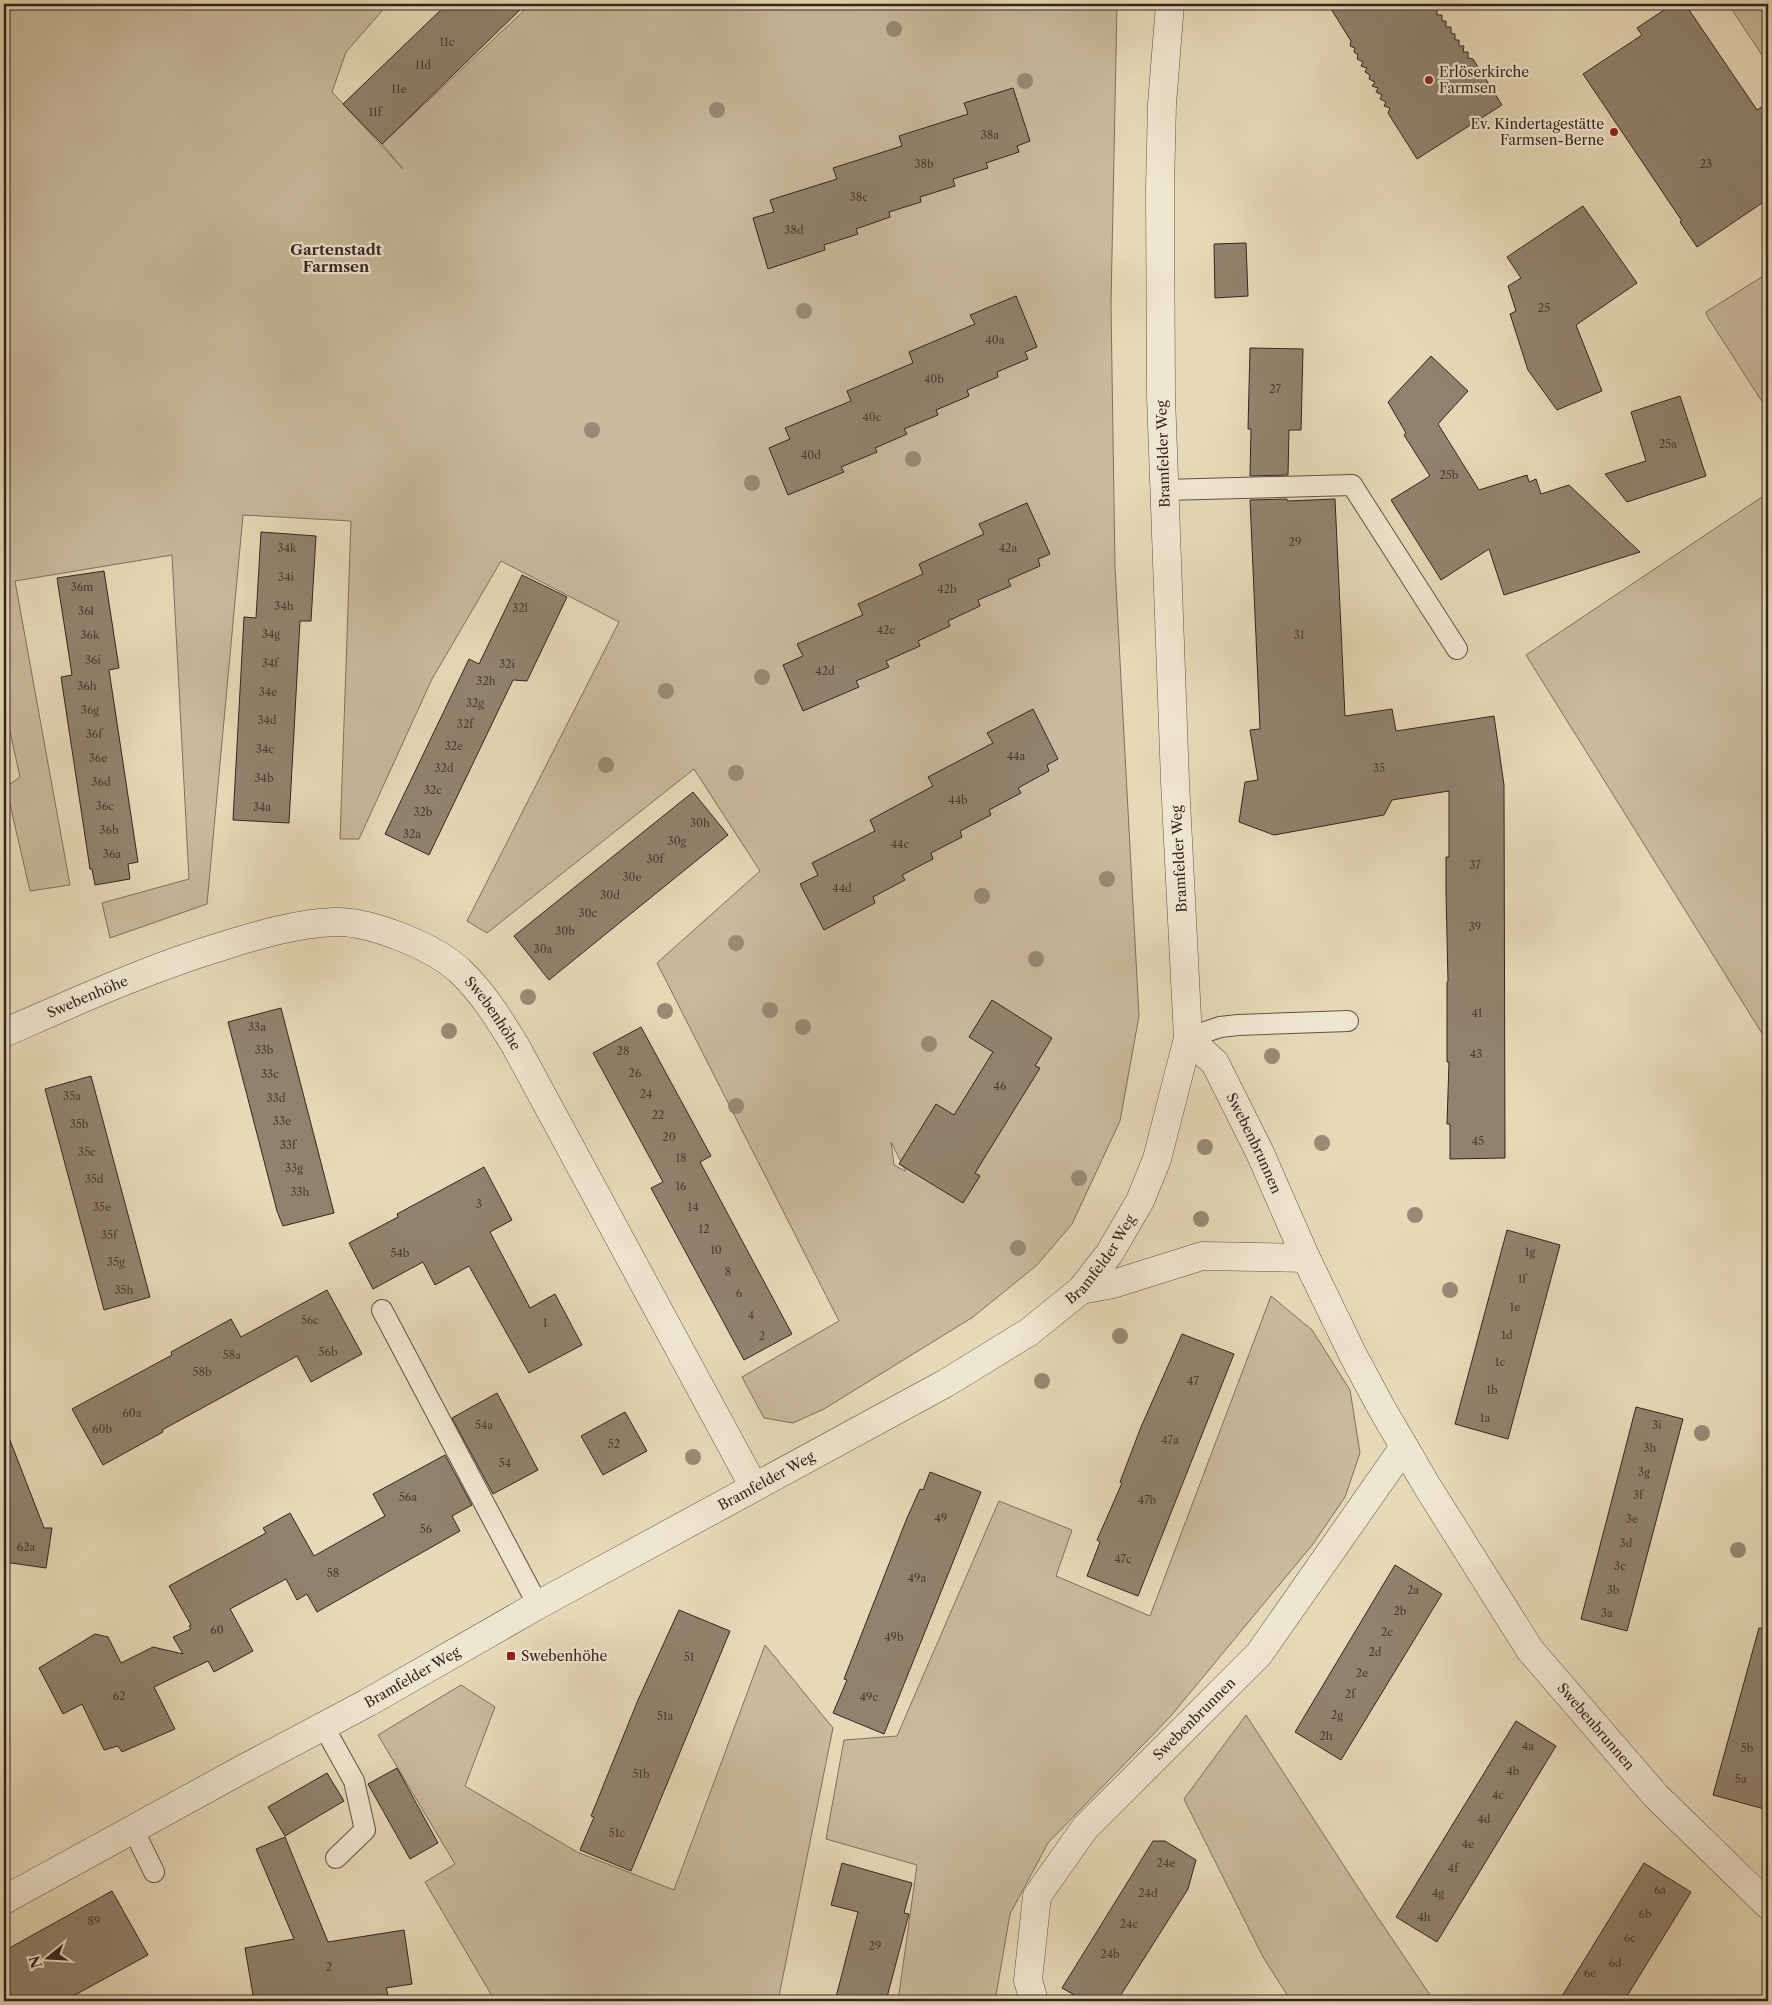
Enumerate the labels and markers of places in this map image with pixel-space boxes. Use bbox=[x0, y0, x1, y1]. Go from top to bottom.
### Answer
place label: Erlöserkirche Farmsen bbox=[1439, 63, 1529, 97]
marker: Erlöserkirche Farmsen bbox=[1423, 74, 1435, 86]
place label: Ev. Kindertagestätte Farmsen-Berne bbox=[1470, 115, 1604, 149]
marker: Ev. Kindertagestätte Farmsen-Berne bbox=[1608, 126, 1620, 138]
place label: Swebenhöhe bbox=[521, 1647, 607, 1665]
marker: Swebenhöhe bbox=[505, 1650, 517, 1662]

